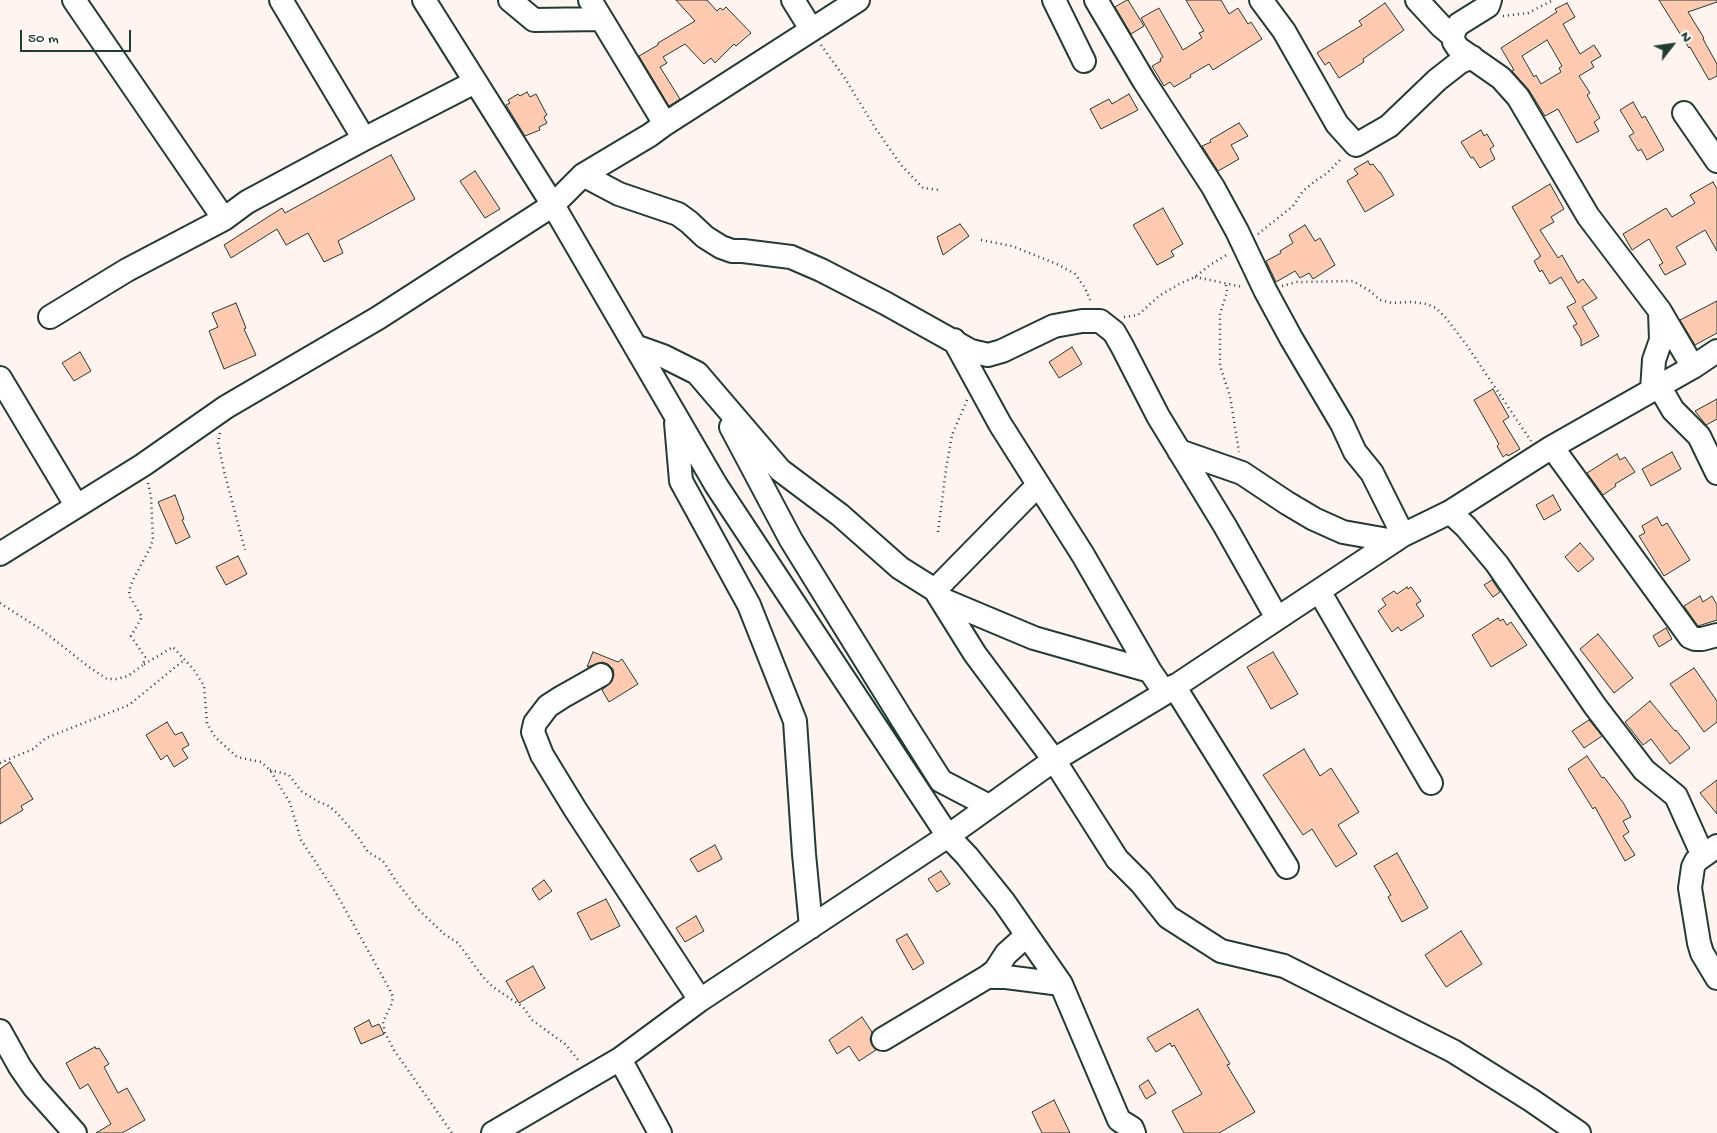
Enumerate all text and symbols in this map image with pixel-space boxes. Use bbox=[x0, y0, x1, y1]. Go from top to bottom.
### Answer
scale bar bbox=[22, 20, 134, 52]
north arrow bbox=[1647, 20, 1697, 70]
text: N bbox=[1676, 29, 1695, 45]
text: 50 m bbox=[28, 30, 59, 48]

